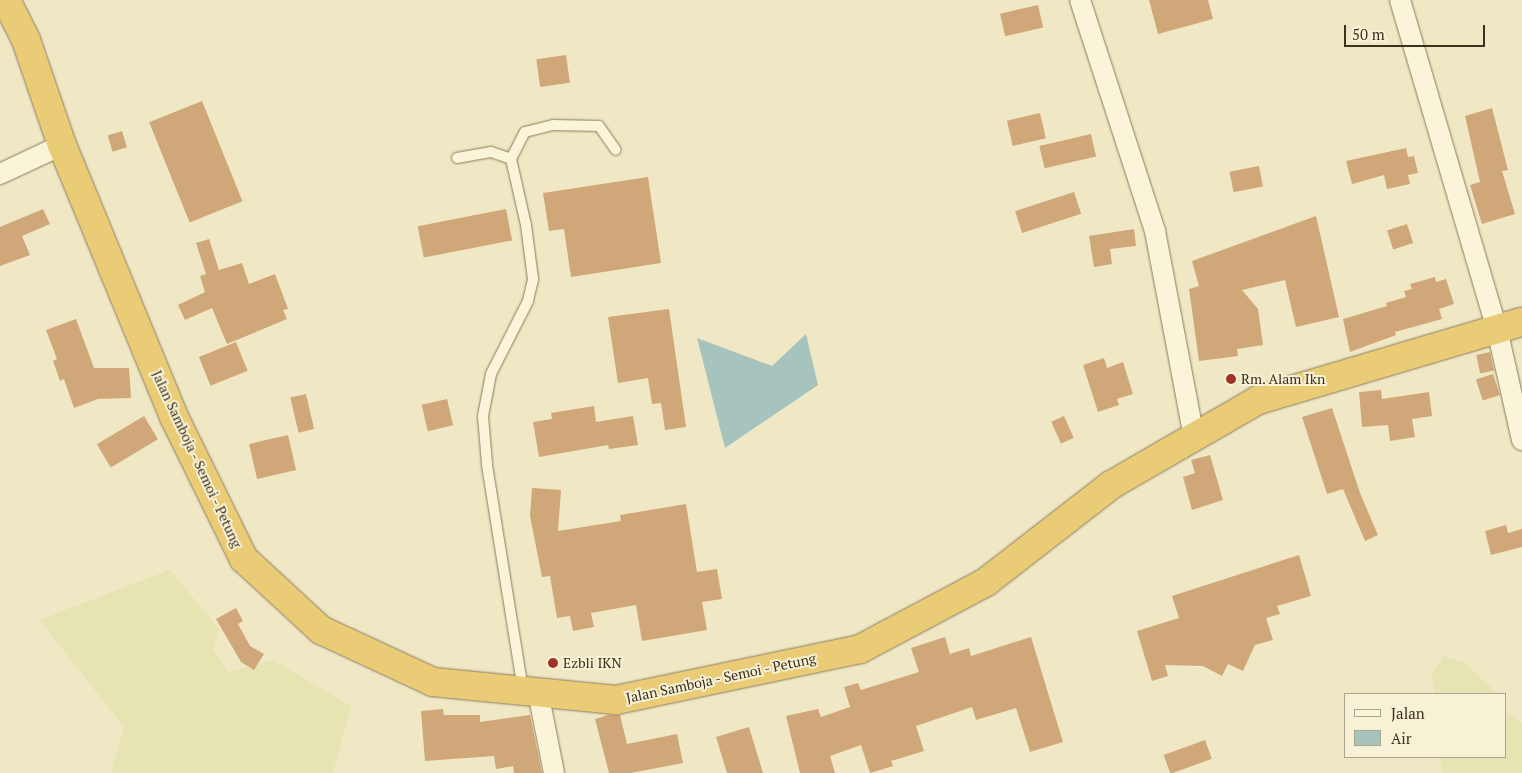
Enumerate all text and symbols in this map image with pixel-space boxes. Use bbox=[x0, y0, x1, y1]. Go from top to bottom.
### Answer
scale bar bbox=[1347, 15, 1488, 47]
text: 50 m bbox=[1352, 24, 1385, 44]
street label: Jalan Samboja - Semoi - Petung bbox=[148, 367, 246, 551]
place label: Rm. Alam Ikn bbox=[1241, 371, 1326, 387]
marker: Rm. Alam Ikn bbox=[1225, 373, 1237, 385]
street label: Jalan Samboja - Semoi - Petung bbox=[623, 649, 819, 707]
place label: Ezbli IKN bbox=[563, 655, 622, 671]
marker: Ezbli IKN bbox=[547, 657, 559, 669]
legend bbox=[1344, 693, 1507, 758]
text: Jalan bbox=[1391, 703, 1425, 723]
text: Air bbox=[1391, 728, 1412, 748]

